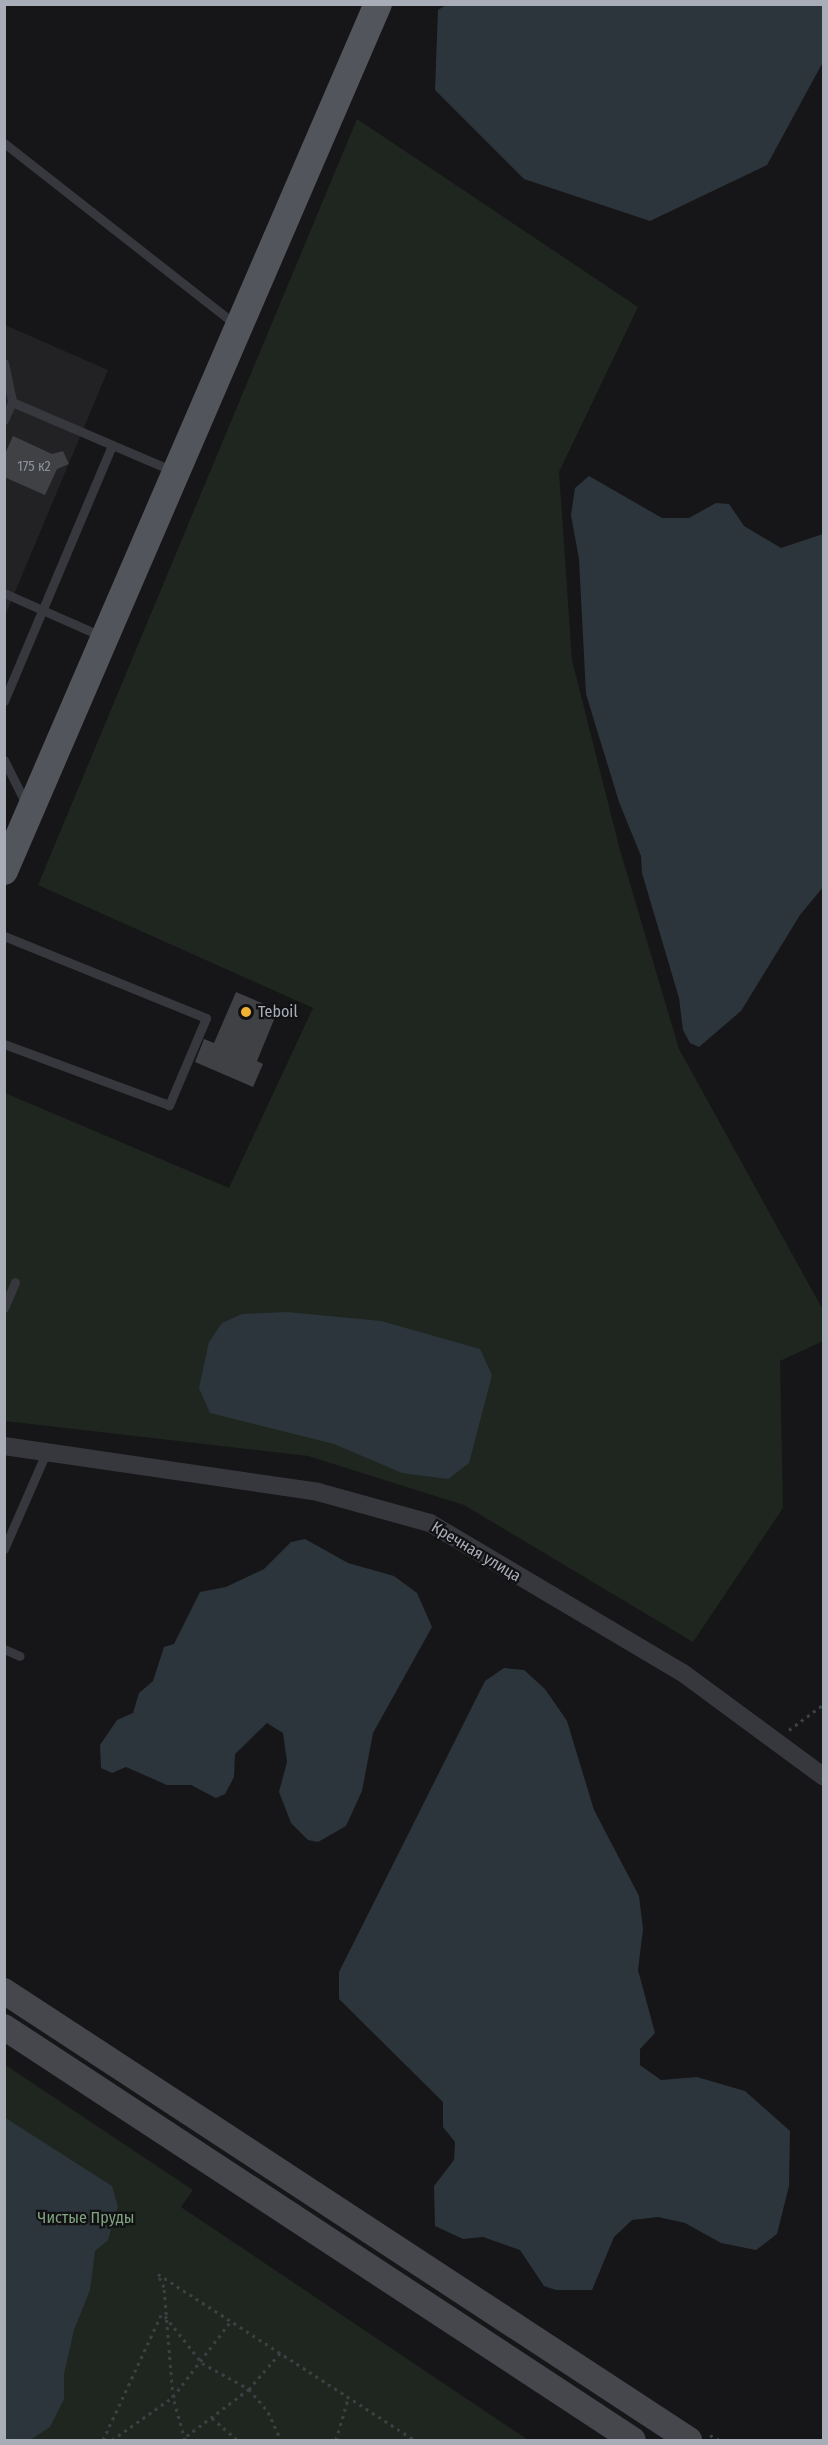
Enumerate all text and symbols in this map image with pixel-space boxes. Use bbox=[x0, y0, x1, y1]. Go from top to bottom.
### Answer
house number: 175 к2 bbox=[17, 459, 51, 475]
place label: Teboil bbox=[258, 1002, 298, 1022]
marker: Teboil bbox=[239, 1005, 253, 1019]
street label: Кречная улица bbox=[428, 1518, 524, 1586]
park label: Чистые Пруды bbox=[38, 2208, 134, 2228]

